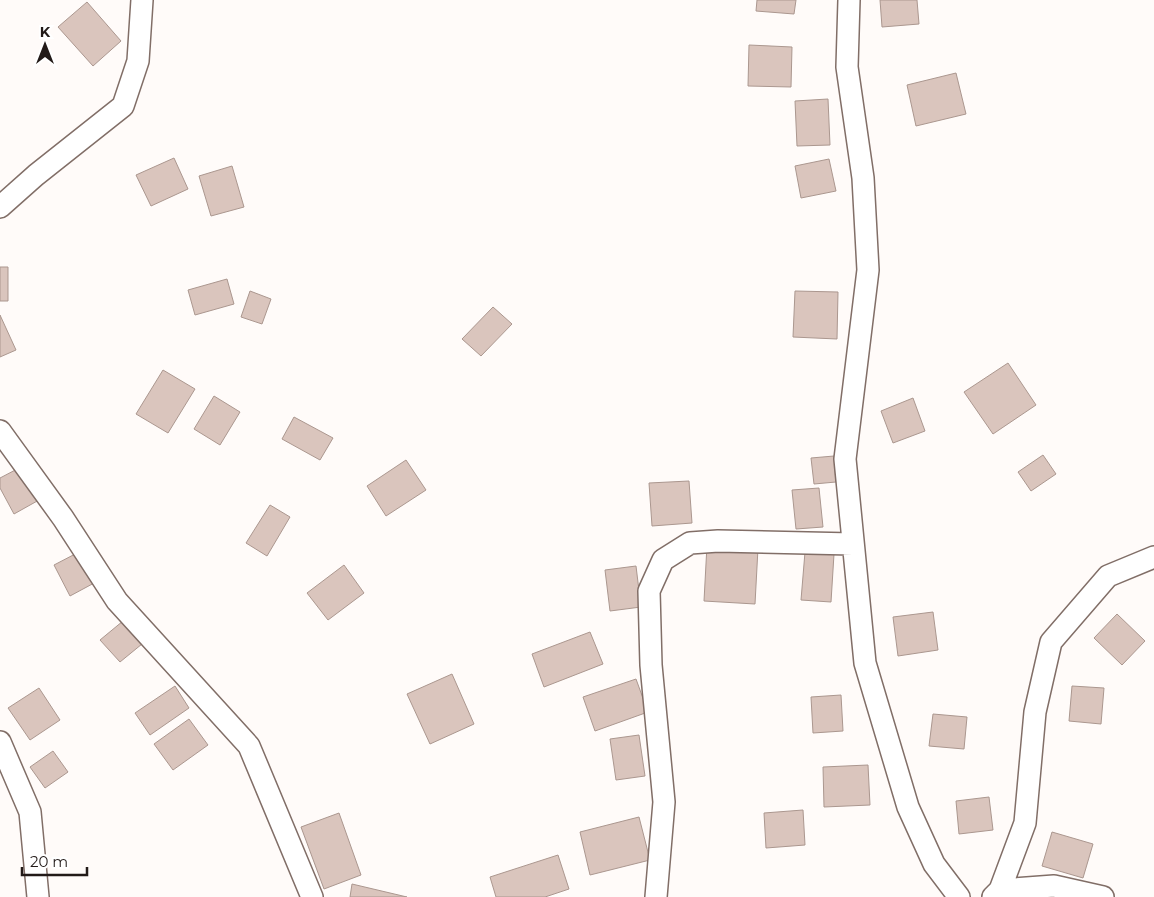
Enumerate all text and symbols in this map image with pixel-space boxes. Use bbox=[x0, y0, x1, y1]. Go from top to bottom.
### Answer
north arrow bbox=[20, 20, 70, 70]
text: K bbox=[40, 23, 51, 41]
scale bar bbox=[22, 844, 88, 876]
text: 20 m bbox=[30, 852, 68, 871]

